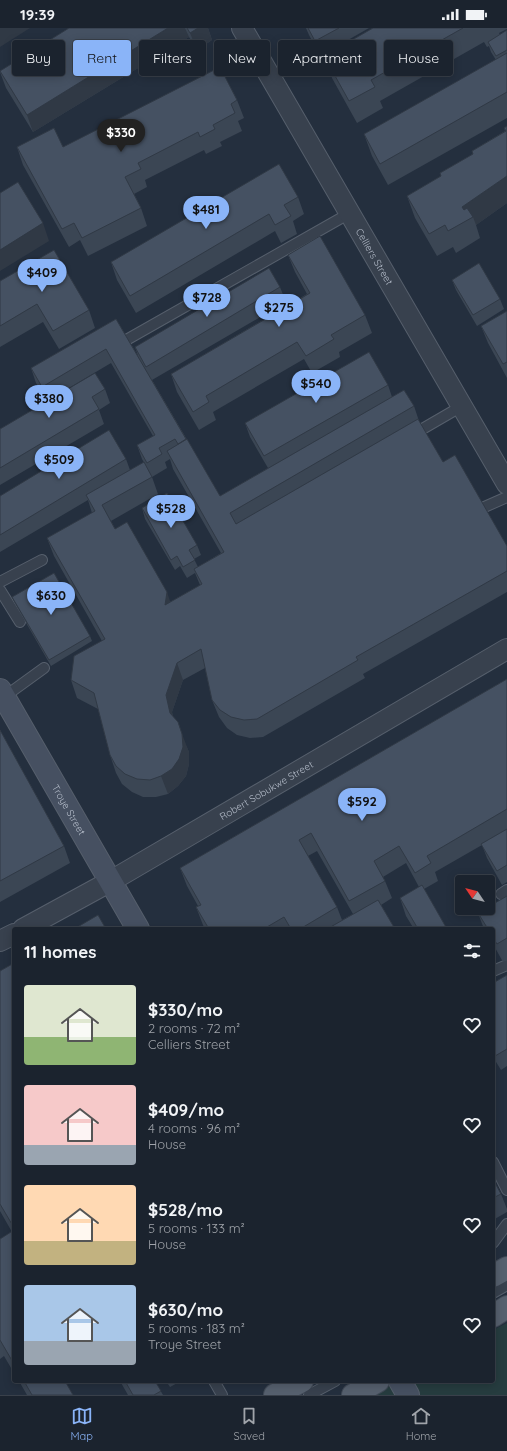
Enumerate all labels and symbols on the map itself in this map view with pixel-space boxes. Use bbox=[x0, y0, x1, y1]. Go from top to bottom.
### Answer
pin: $330 bbox=[97, 119, 145, 153]
pin: $481 bbox=[182, 196, 230, 230]
street label: Celliers Street bbox=[353, 226, 396, 287]
pin: $409 bbox=[18, 259, 66, 293]
pin: $728 bbox=[183, 284, 231, 318]
pin: $275 bbox=[255, 294, 303, 328]
pin: $540 bbox=[292, 370, 340, 404]
pin: $380 bbox=[25, 385, 73, 419]
pin: $509 bbox=[35, 446, 83, 480]
pin: $528 bbox=[147, 495, 195, 529]
pin: $630 bbox=[27, 582, 75, 616]
street label: Robert Sobukwe Street bbox=[217, 757, 316, 823]
street label: Troye Street bbox=[49, 782, 89, 838]
pin: $592 bbox=[338, 788, 386, 822]
north arrow bbox=[455, 875, 495, 915]

